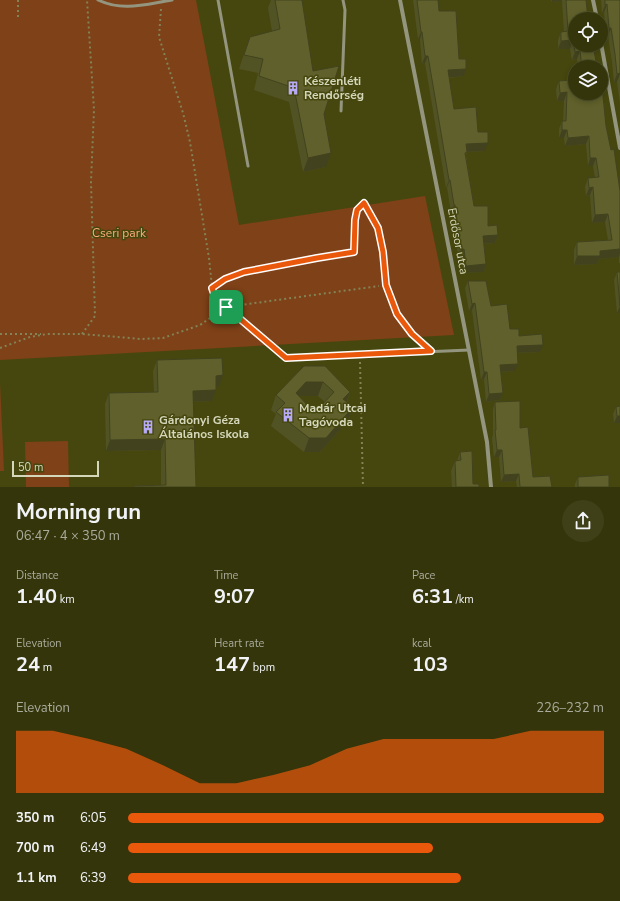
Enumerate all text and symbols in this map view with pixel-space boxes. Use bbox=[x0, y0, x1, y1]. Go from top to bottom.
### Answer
map controls bbox=[568, 12, 608, 100]
button: locate bbox=[568, 12, 608, 52]
button: layers bbox=[568, 60, 608, 100]
place label: Készenléti Rendőrség bbox=[304, 73, 364, 103]
building icon: Készenléti Rendőrség bbox=[285, 80, 301, 96]
street label: Erdősor utca bbox=[444, 206, 472, 276]
park label: Cseri park bbox=[92, 225, 147, 241]
pin bbox=[209, 290, 243, 324]
icon: arrive bbox=[215, 296, 237, 318]
place label: Madár Utcai Tagóvoda bbox=[299, 400, 366, 430]
building icon: Madár Utcai Tagóvoda bbox=[280, 407, 296, 423]
place label: Gárdonyi Géza Általános Iskola bbox=[159, 412, 249, 442]
building icon: Gárdonyi Géza Általános Iskola bbox=[140, 419, 156, 435]
scale bar bbox=[12, 459, 99, 478]
text: 50 m bbox=[18, 460, 43, 475]
text: Morning run bbox=[16, 497, 141, 527]
button: share bbox=[562, 500, 604, 542]
text: 06:47 · 4 × 350 m bbox=[16, 527, 120, 545]
text: Distance bbox=[16, 568, 59, 583]
text: Time bbox=[214, 568, 238, 583]
text: Pace bbox=[412, 568, 435, 583]
text: 1.40 bbox=[16, 583, 57, 610]
text: 9:07 bbox=[214, 583, 255, 610]
text: 6:31 bbox=[412, 583, 453, 610]
text: km bbox=[57, 592, 75, 607]
text: /km bbox=[453, 592, 474, 607]
text: Elevation bbox=[16, 636, 62, 651]
text: Heart rate bbox=[214, 636, 264, 651]
text: kcal bbox=[412, 636, 432, 651]
text: 24 bbox=[16, 651, 40, 678]
text: 147 bbox=[214, 651, 250, 678]
text: 103 bbox=[412, 651, 448, 678]
text: m bbox=[40, 660, 52, 675]
text: bpm bbox=[250, 660, 275, 675]
text: Elevation bbox=[16, 699, 70, 717]
text: 226–232 m bbox=[536, 699, 604, 717]
text: 350 m bbox=[16, 809, 54, 827]
text: 6:05 bbox=[80, 809, 106, 827]
text: 700 m bbox=[16, 839, 54, 857]
text: 6:49 bbox=[80, 839, 106, 857]
text: 1.1 km bbox=[16, 869, 57, 887]
text: 6:39 bbox=[80, 869, 106, 887]

